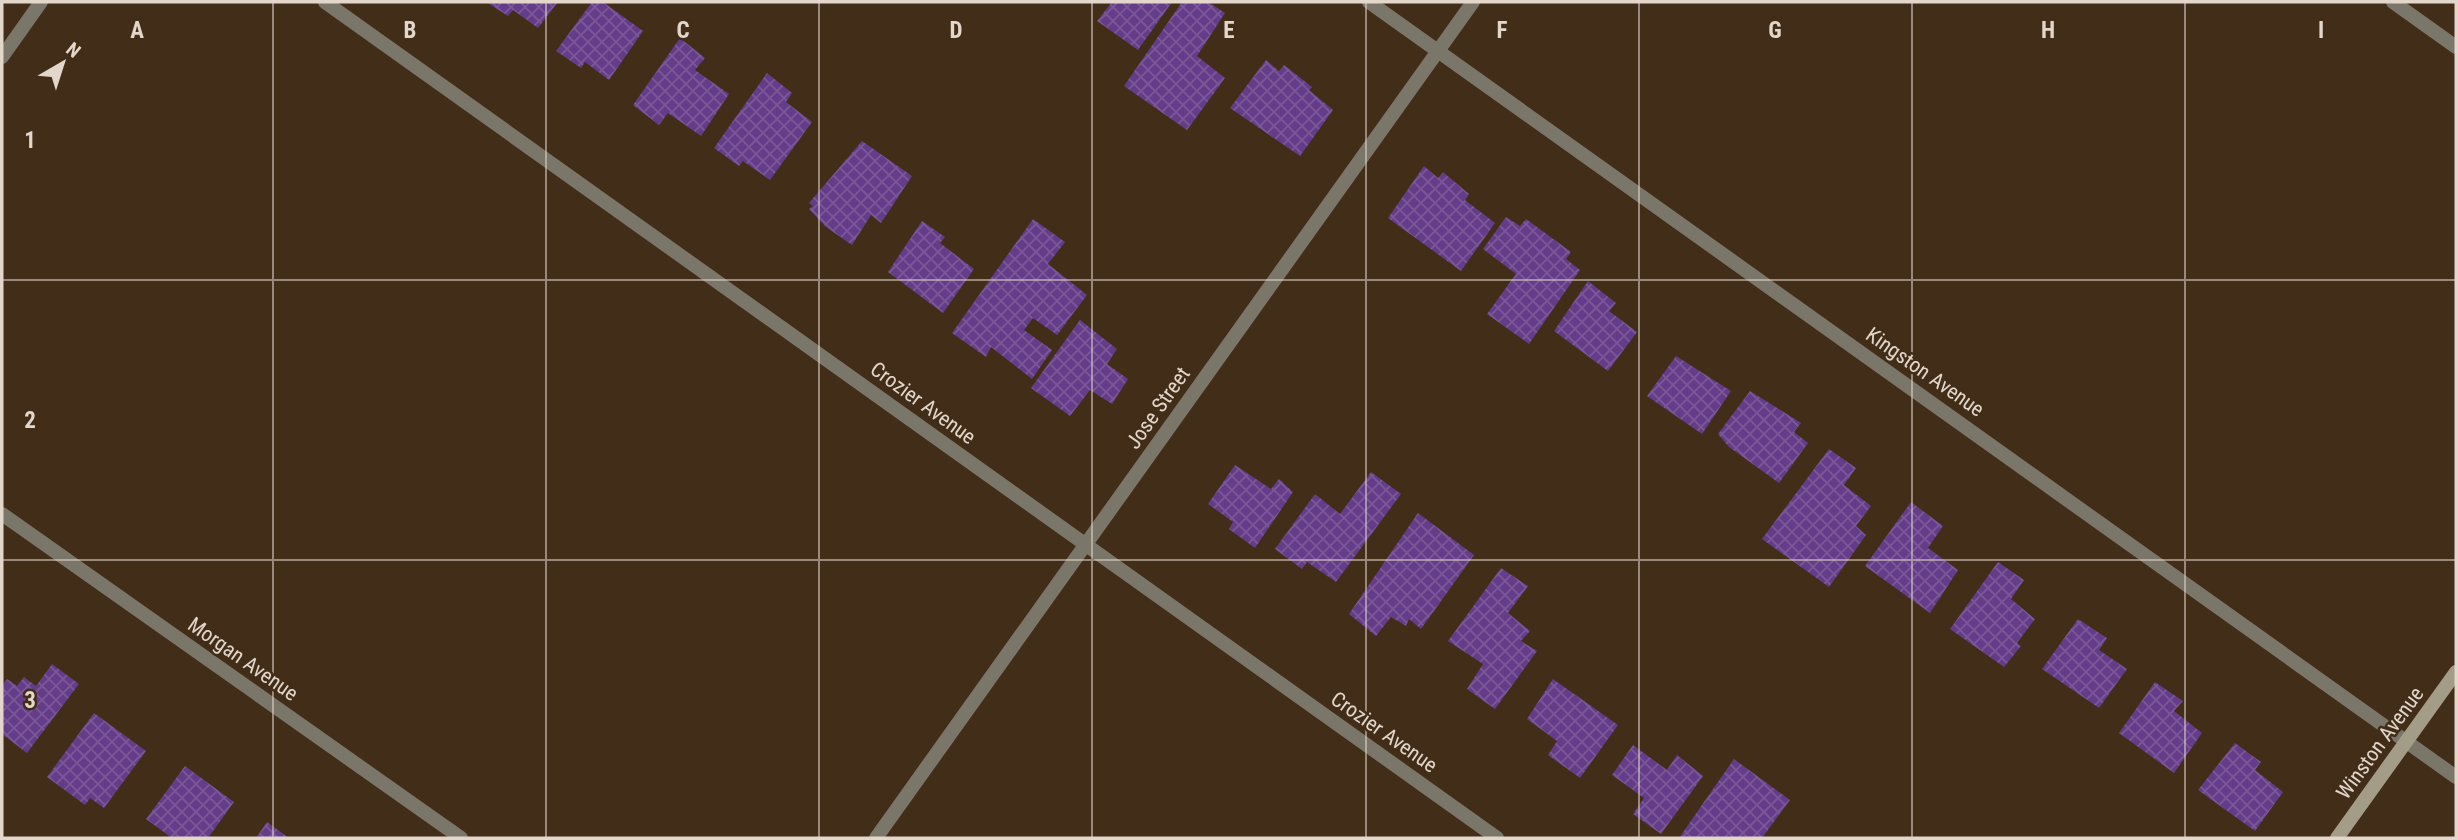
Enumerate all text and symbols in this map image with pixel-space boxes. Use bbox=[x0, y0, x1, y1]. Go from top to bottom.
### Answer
text: A bbox=[130, 17, 144, 44]
text: B bbox=[404, 17, 416, 44]
text: C bbox=[676, 17, 690, 44]
text: D bbox=[950, 17, 963, 44]
text: E bbox=[1223, 17, 1235, 44]
text: F bbox=[1497, 17, 1508, 44]
text: G bbox=[1768, 17, 1782, 44]
text: H bbox=[2041, 17, 2055, 44]
text: I bbox=[2318, 17, 2324, 44]
north arrow bbox=[28, 28, 98, 98]
text: N bbox=[62, 38, 85, 63]
text: 1 bbox=[24, 127, 36, 154]
street label: Kingston Avenue bbox=[1861, 322, 1989, 422]
street label: Crozier Avenue bbox=[866, 357, 980, 449]
street label: Jose Street bbox=[1121, 363, 1195, 453]
text: 2 bbox=[24, 407, 36, 434]
street label: Morgan Avenue bbox=[183, 612, 303, 706]
street label: Winston Avenue bbox=[2331, 682, 2429, 804]
text: 3 bbox=[24, 687, 36, 714]
street label: Crozier Avenue bbox=[1326, 687, 1442, 777]

